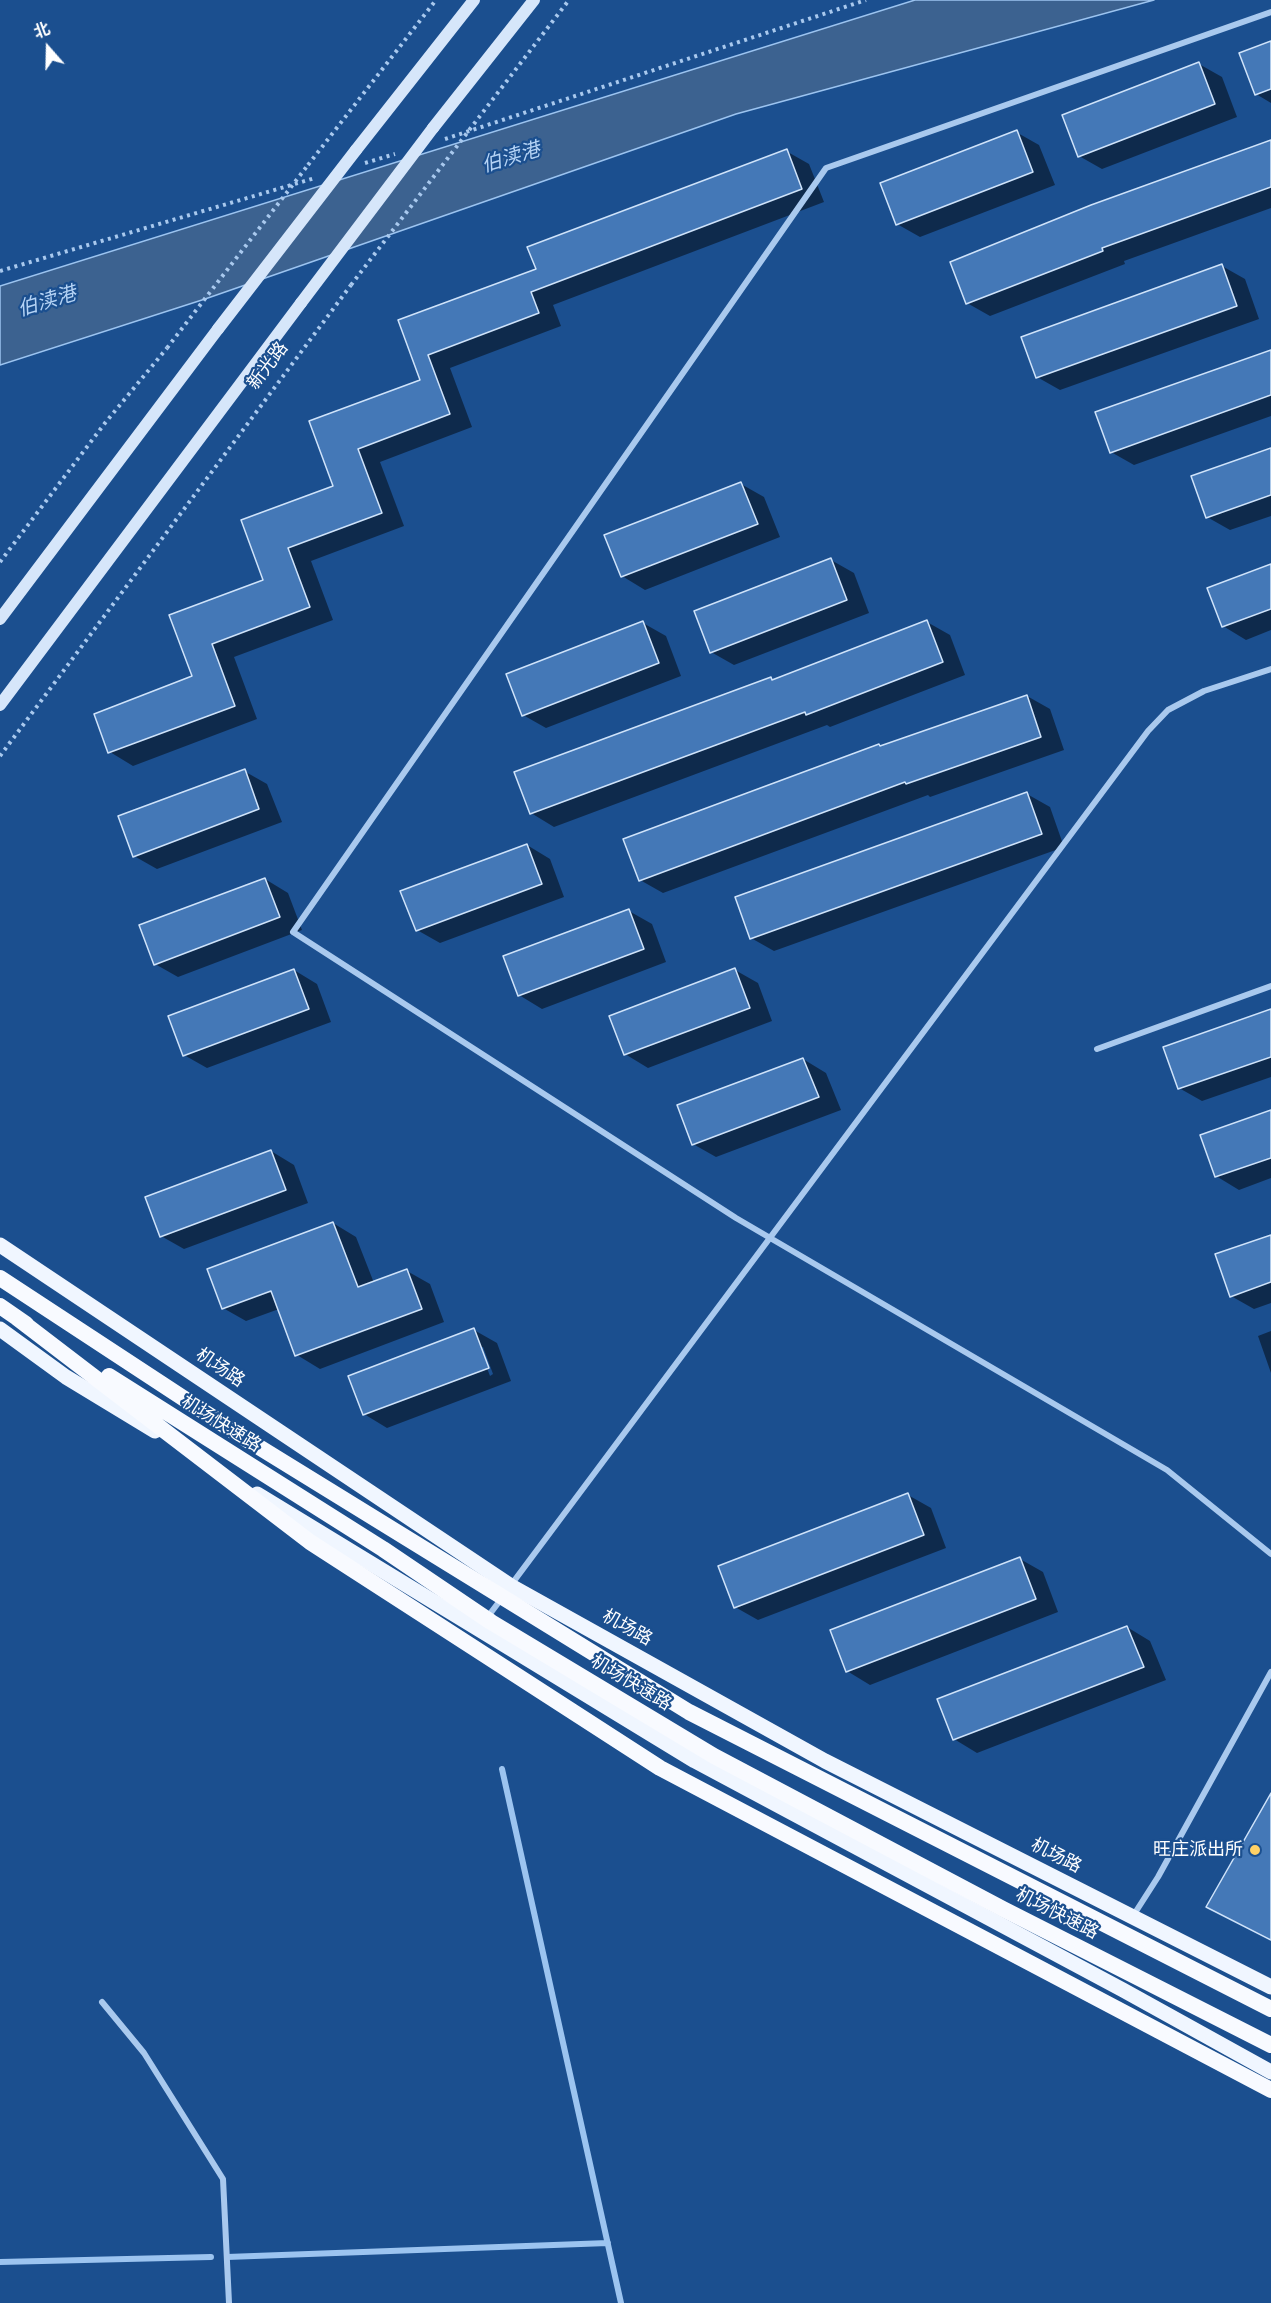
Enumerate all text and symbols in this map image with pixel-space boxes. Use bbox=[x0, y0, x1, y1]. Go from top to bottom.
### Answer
north arrow bbox=[18, 18, 78, 78]
text: 北 bbox=[31, 19, 52, 42]
water label: 伯渎港 bbox=[479, 138, 543, 178]
water label: 伯渎港 bbox=[15, 282, 79, 322]
street label: 新光路 bbox=[243, 338, 293, 394]
street label: 机场路 bbox=[192, 1344, 248, 1392]
street label: 机场快速路 bbox=[177, 1391, 265, 1457]
street label: 机场路 bbox=[598, 1605, 656, 1651]
street label: 机场快速路 bbox=[587, 1651, 675, 1715]
street label: 机场路 bbox=[1027, 1834, 1085, 1878]
place label: 旺庄派出所 bbox=[1153, 1839, 1243, 1861]
marker: 旺庄派出所 bbox=[1248, 1843, 1262, 1857]
street label: 机场快速路 bbox=[1012, 1884, 1102, 1944]

